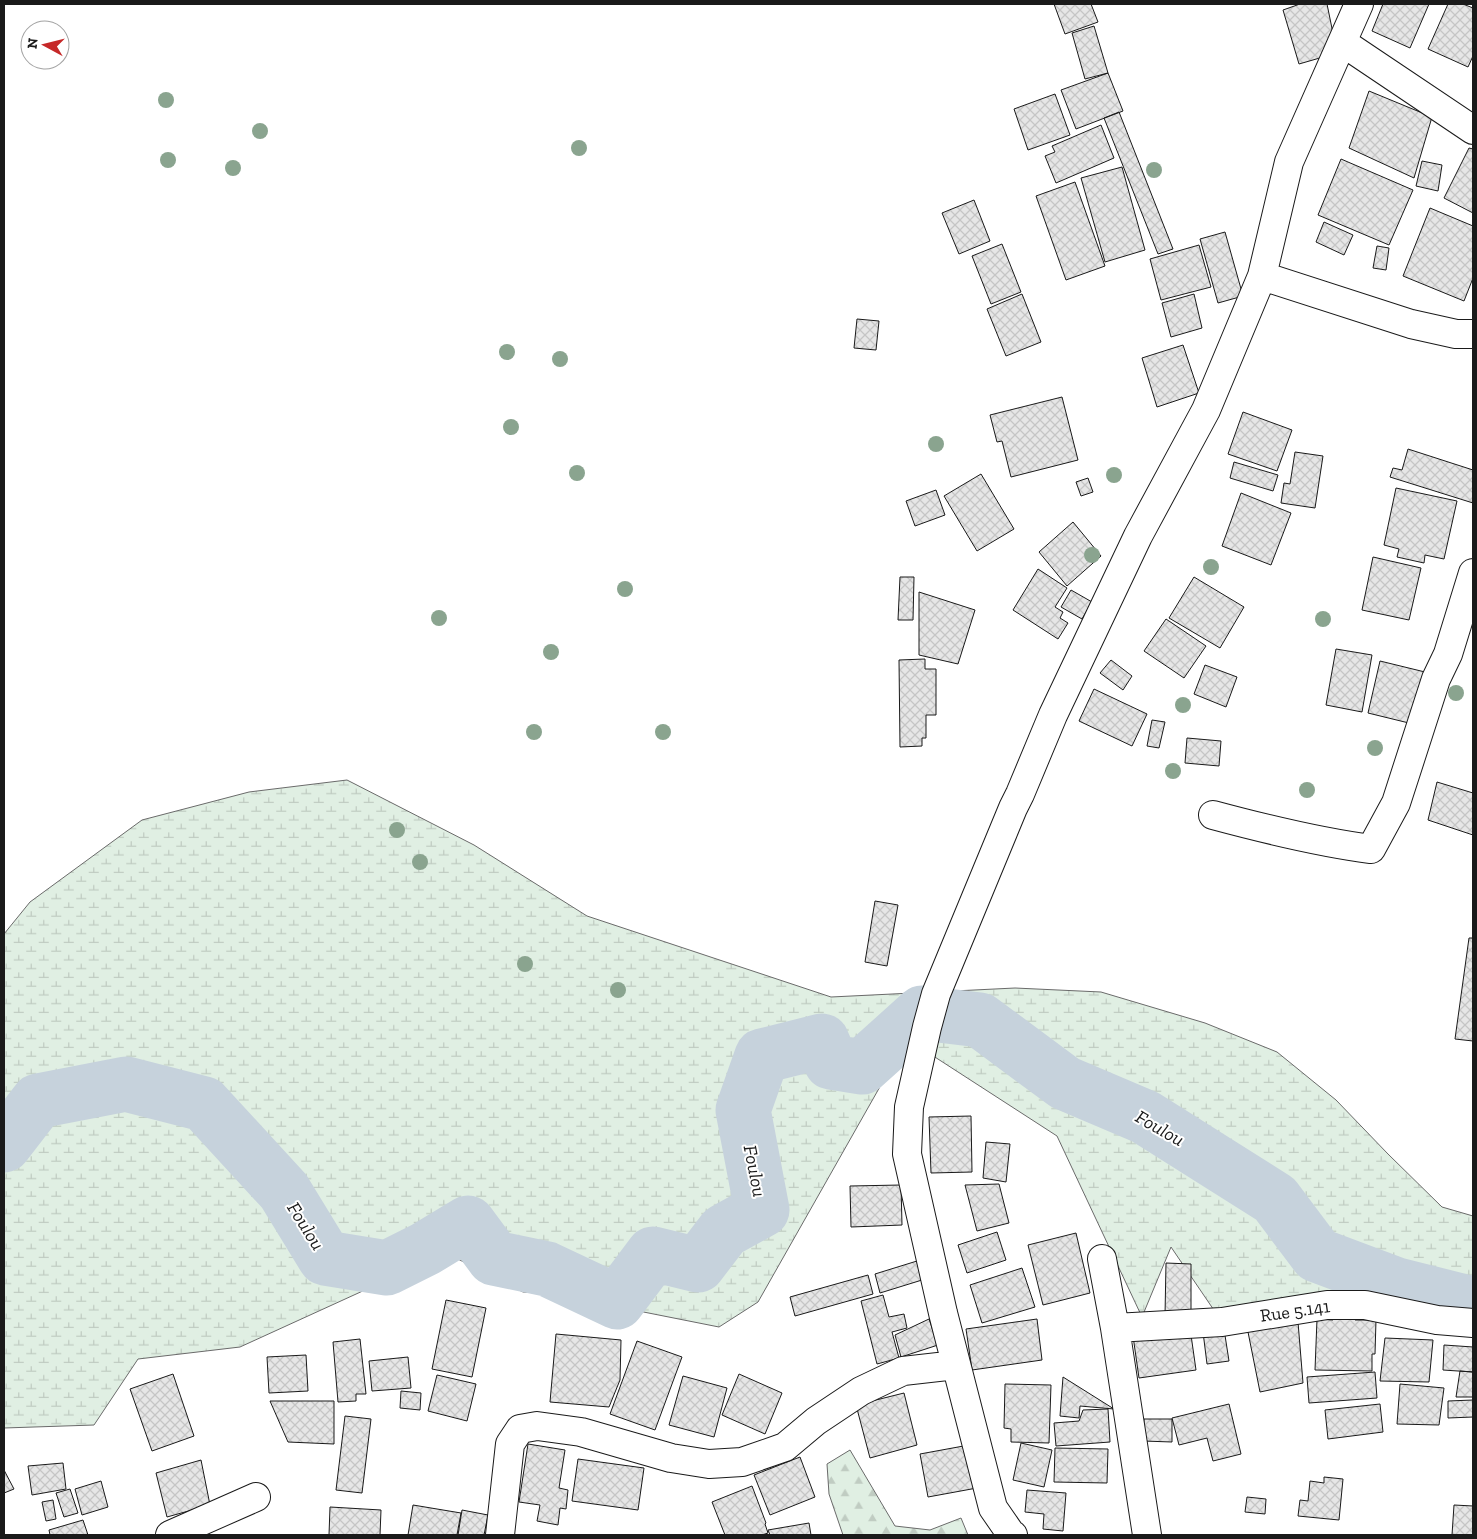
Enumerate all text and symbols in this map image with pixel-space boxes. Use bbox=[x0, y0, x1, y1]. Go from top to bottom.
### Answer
north arrow bbox=[20, 20, 70, 70]
text: N bbox=[24, 37, 42, 50]
water label: Foulou bbox=[1131, 1105, 1189, 1151]
water label: Foulou bbox=[739, 1143, 771, 1199]
water label: Foulou bbox=[282, 1198, 330, 1254]
street label: Rue 5.141 bbox=[1259, 1295, 1331, 1327]

